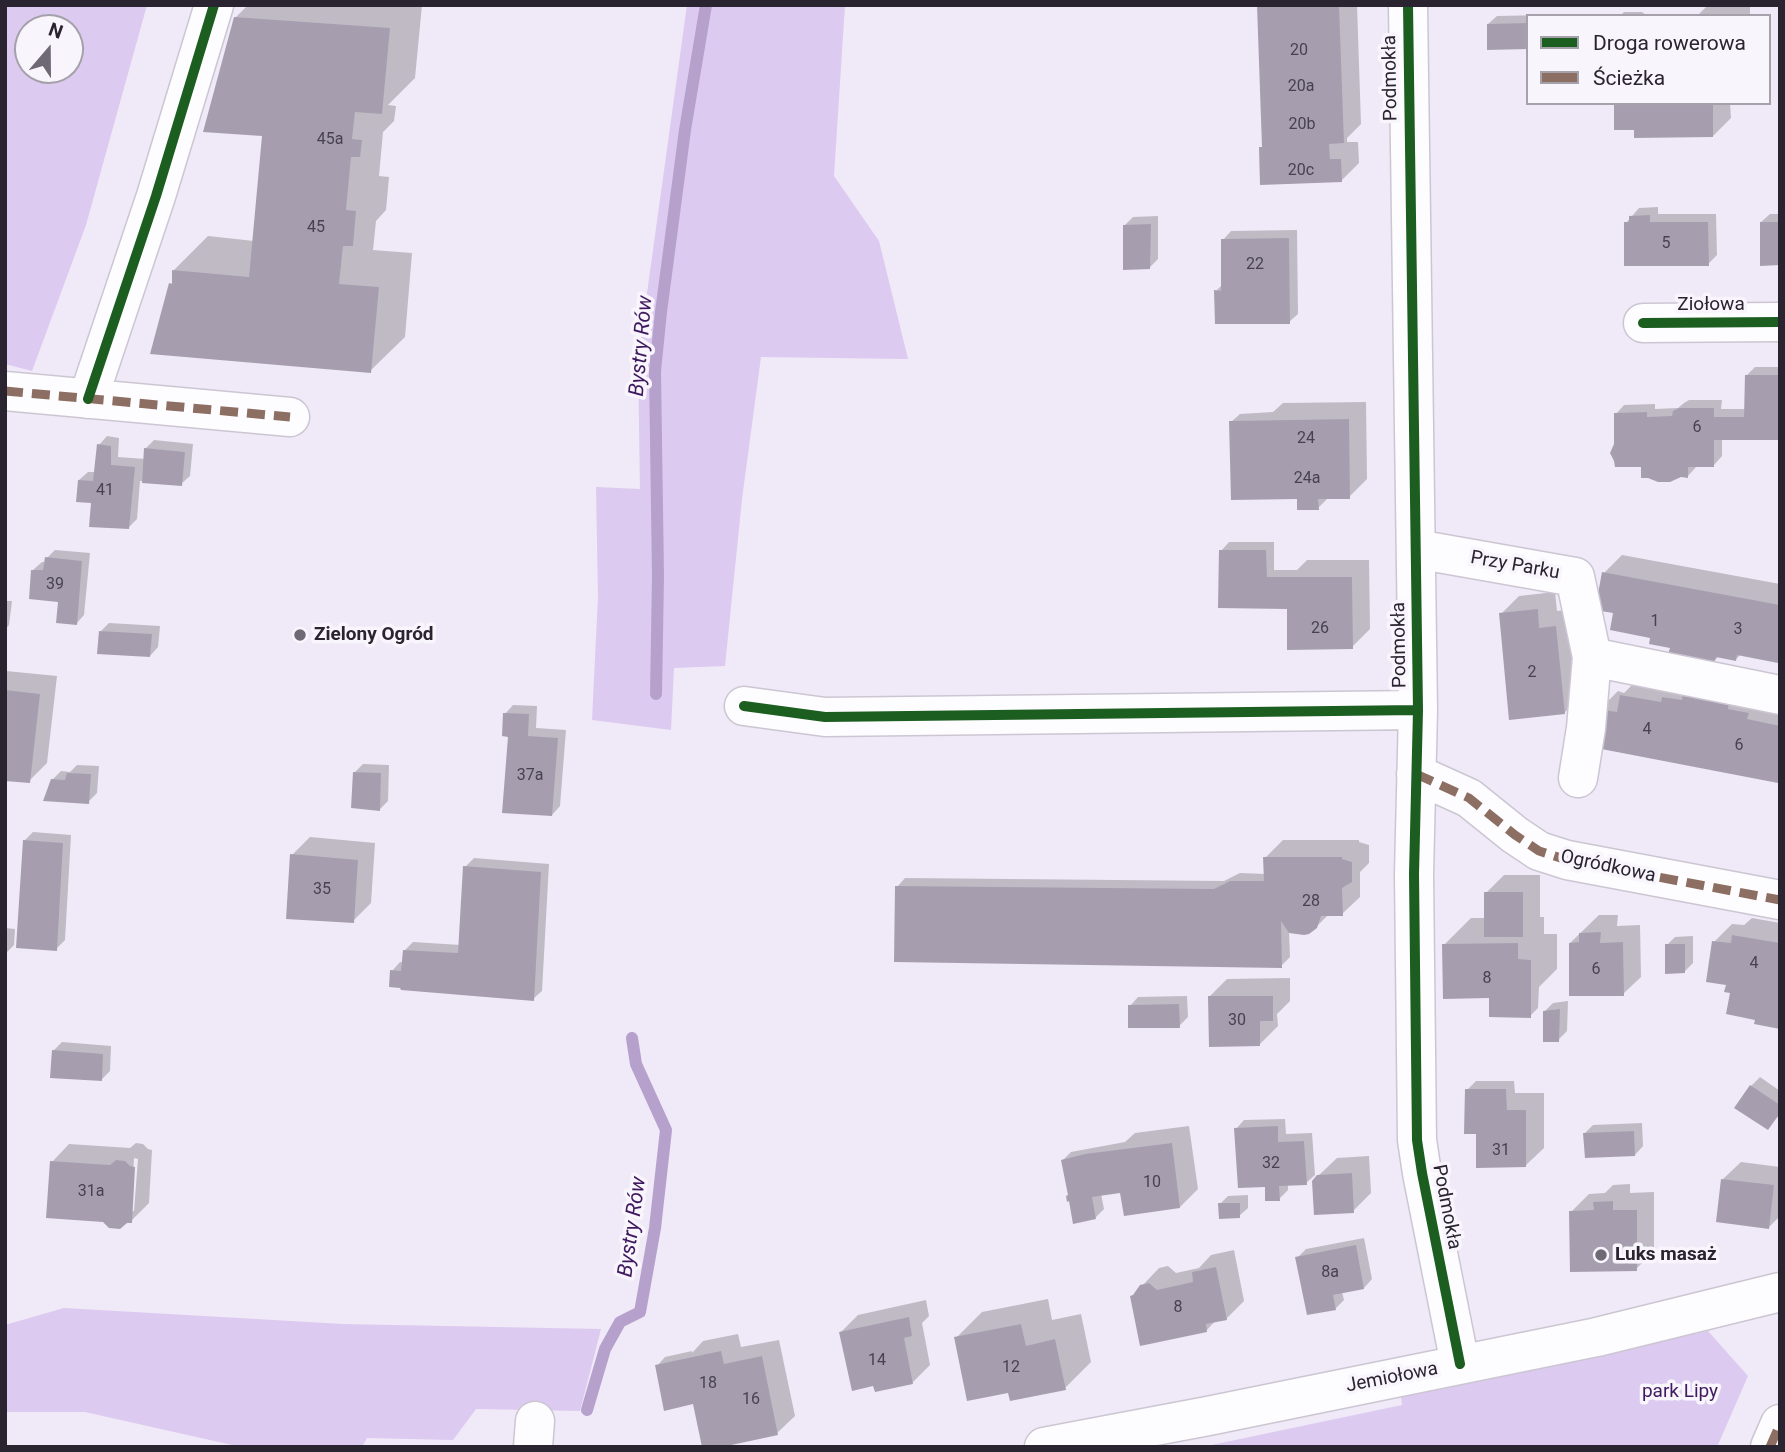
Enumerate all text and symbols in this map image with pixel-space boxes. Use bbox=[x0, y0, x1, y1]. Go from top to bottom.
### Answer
north arrow bbox=[14, 14, 84, 84]
legend bbox=[1526, 14, 1771, 105]
text: N bbox=[45, 18, 66, 44]
text: Droga rowerowa bbox=[1593, 31, 1746, 55]
street label: Podmokła bbox=[1379, 35, 1403, 121]
house number: 20 bbox=[1290, 41, 1308, 61]
text: Ścieżka bbox=[1593, 66, 1665, 90]
house number: 20a bbox=[1288, 77, 1314, 97]
house number: 20b bbox=[1289, 115, 1315, 135]
house number: 45a bbox=[317, 130, 343, 150]
house number: 20c bbox=[1288, 161, 1314, 181]
house number: 45 bbox=[307, 218, 325, 238]
house number: 5 bbox=[1662, 234, 1670, 254]
house number: 22 bbox=[1246, 255, 1264, 275]
street label: Ziołowa bbox=[1677, 294, 1745, 316]
water label: Bystry Rów bbox=[625, 295, 659, 397]
house number: 6 bbox=[1693, 418, 1701, 438]
house number: 24 bbox=[1297, 429, 1315, 449]
house number: 24a bbox=[1294, 469, 1320, 489]
house number: 41 bbox=[96, 481, 114, 501]
street label: Przy Parku bbox=[1469, 547, 1561, 585]
house number: 39 bbox=[46, 575, 64, 595]
street label: Podmokła bbox=[1388, 602, 1412, 688]
house number: 1 bbox=[1651, 612, 1659, 632]
house number: 26 bbox=[1311, 619, 1329, 639]
house number: 3 bbox=[1734, 620, 1742, 640]
place label: Zielony Ogród bbox=[314, 624, 434, 646]
marker: Zielony Ogród bbox=[292, 627, 308, 643]
house number: 2 bbox=[1528, 663, 1536, 683]
house number: 4 bbox=[1643, 720, 1651, 740]
house number: 6 bbox=[1735, 736, 1743, 756]
house number: 37a bbox=[517, 766, 543, 786]
street label: Ogródkowa bbox=[1558, 846, 1658, 888]
house number: 35 bbox=[313, 880, 331, 900]
house number: 28 bbox=[1302, 892, 1320, 912]
house number: 4 bbox=[1750, 954, 1758, 974]
house number: 6 bbox=[1592, 960, 1600, 980]
house number: 8 bbox=[1483, 969, 1491, 989]
house number: 30 bbox=[1228, 1011, 1246, 1031]
house number: 31 bbox=[1492, 1141, 1510, 1161]
house number: 32 bbox=[1262, 1154, 1280, 1174]
street label: Podmokła bbox=[1427, 1163, 1465, 1251]
house number: 10 bbox=[1143, 1173, 1161, 1193]
water label: Bystry Rów bbox=[614, 1175, 652, 1279]
house number: 31a bbox=[78, 1182, 104, 1202]
place label: Luks masaż bbox=[1615, 1244, 1717, 1266]
marker: Luks masaż bbox=[1593, 1247, 1609, 1263]
house number: 8a bbox=[1321, 1263, 1339, 1283]
house number: 8 bbox=[1174, 1298, 1182, 1318]
house number: 14 bbox=[868, 1351, 886, 1371]
house number: 12 bbox=[1002, 1358, 1020, 1378]
street label: Jemiołowa bbox=[1344, 1358, 1440, 1398]
house number: 18 bbox=[699, 1374, 717, 1394]
park label: park Lipy bbox=[1642, 1381, 1718, 1403]
house number: 16 bbox=[742, 1390, 760, 1410]

